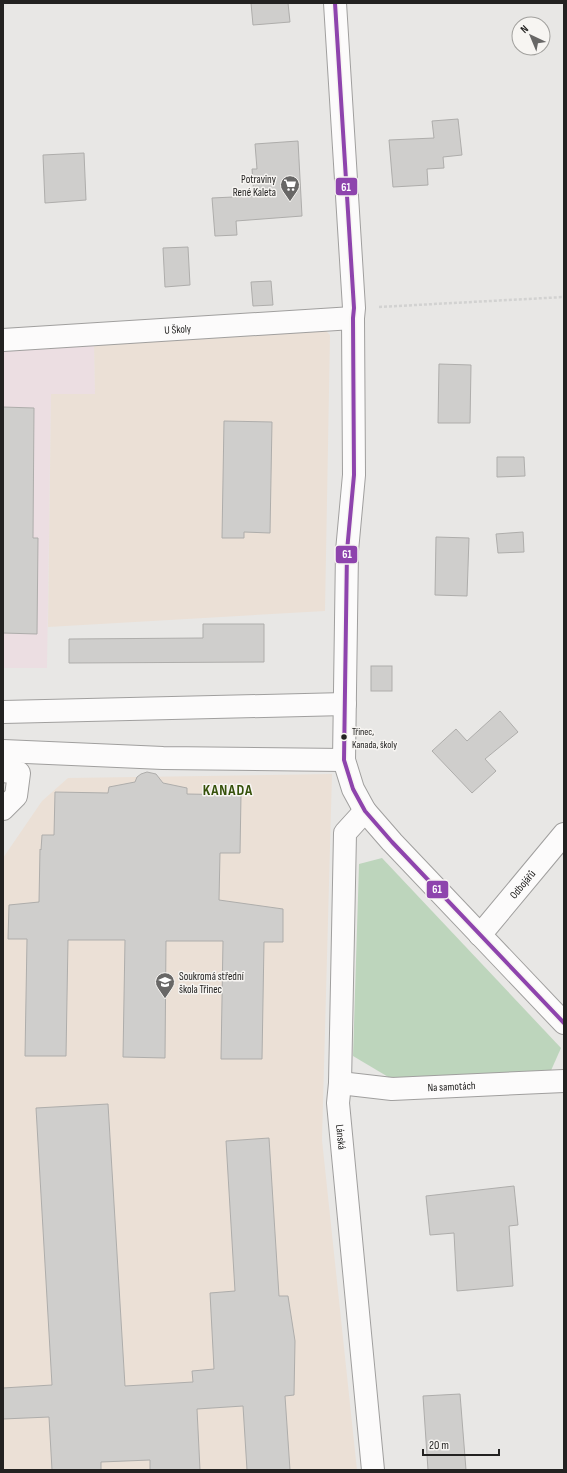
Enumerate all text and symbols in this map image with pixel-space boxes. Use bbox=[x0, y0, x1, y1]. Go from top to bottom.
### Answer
north arrow bbox=[511, 16, 551, 56]
text: N bbox=[518, 22, 531, 36]
place label: Potraviny René Kaleta bbox=[233, 173, 277, 199]
supermarket icon: Potraviny René Kaleta bbox=[279, 174, 301, 202]
line badge: 61 bbox=[335, 177, 358, 196]
text: 61 bbox=[341, 181, 351, 194]
street label: U Školy bbox=[164, 322, 192, 337]
line badge: 61 bbox=[335, 545, 358, 564]
text: 61 bbox=[342, 548, 352, 561]
place label: Třinec, Kanada, školy bbox=[352, 726, 397, 751]
marker: Třinec, Kanada, školy bbox=[339, 732, 349, 742]
district label: KANADA bbox=[203, 781, 253, 800]
street label: Odbojářů bbox=[507, 867, 538, 901]
line badge: 61 bbox=[426, 880, 449, 899]
text: 61 bbox=[432, 883, 442, 896]
place label: Soukromá střední škola Třinec bbox=[179, 970, 245, 996]
school or university icon: Soukromá střední škola Třinec bbox=[154, 971, 176, 999]
street label: Na samotách bbox=[427, 1079, 476, 1094]
street label: Lánská bbox=[333, 1124, 348, 1150]
scale bar bbox=[423, 1431, 499, 1457]
text: 20 m bbox=[429, 1438, 449, 1453]

